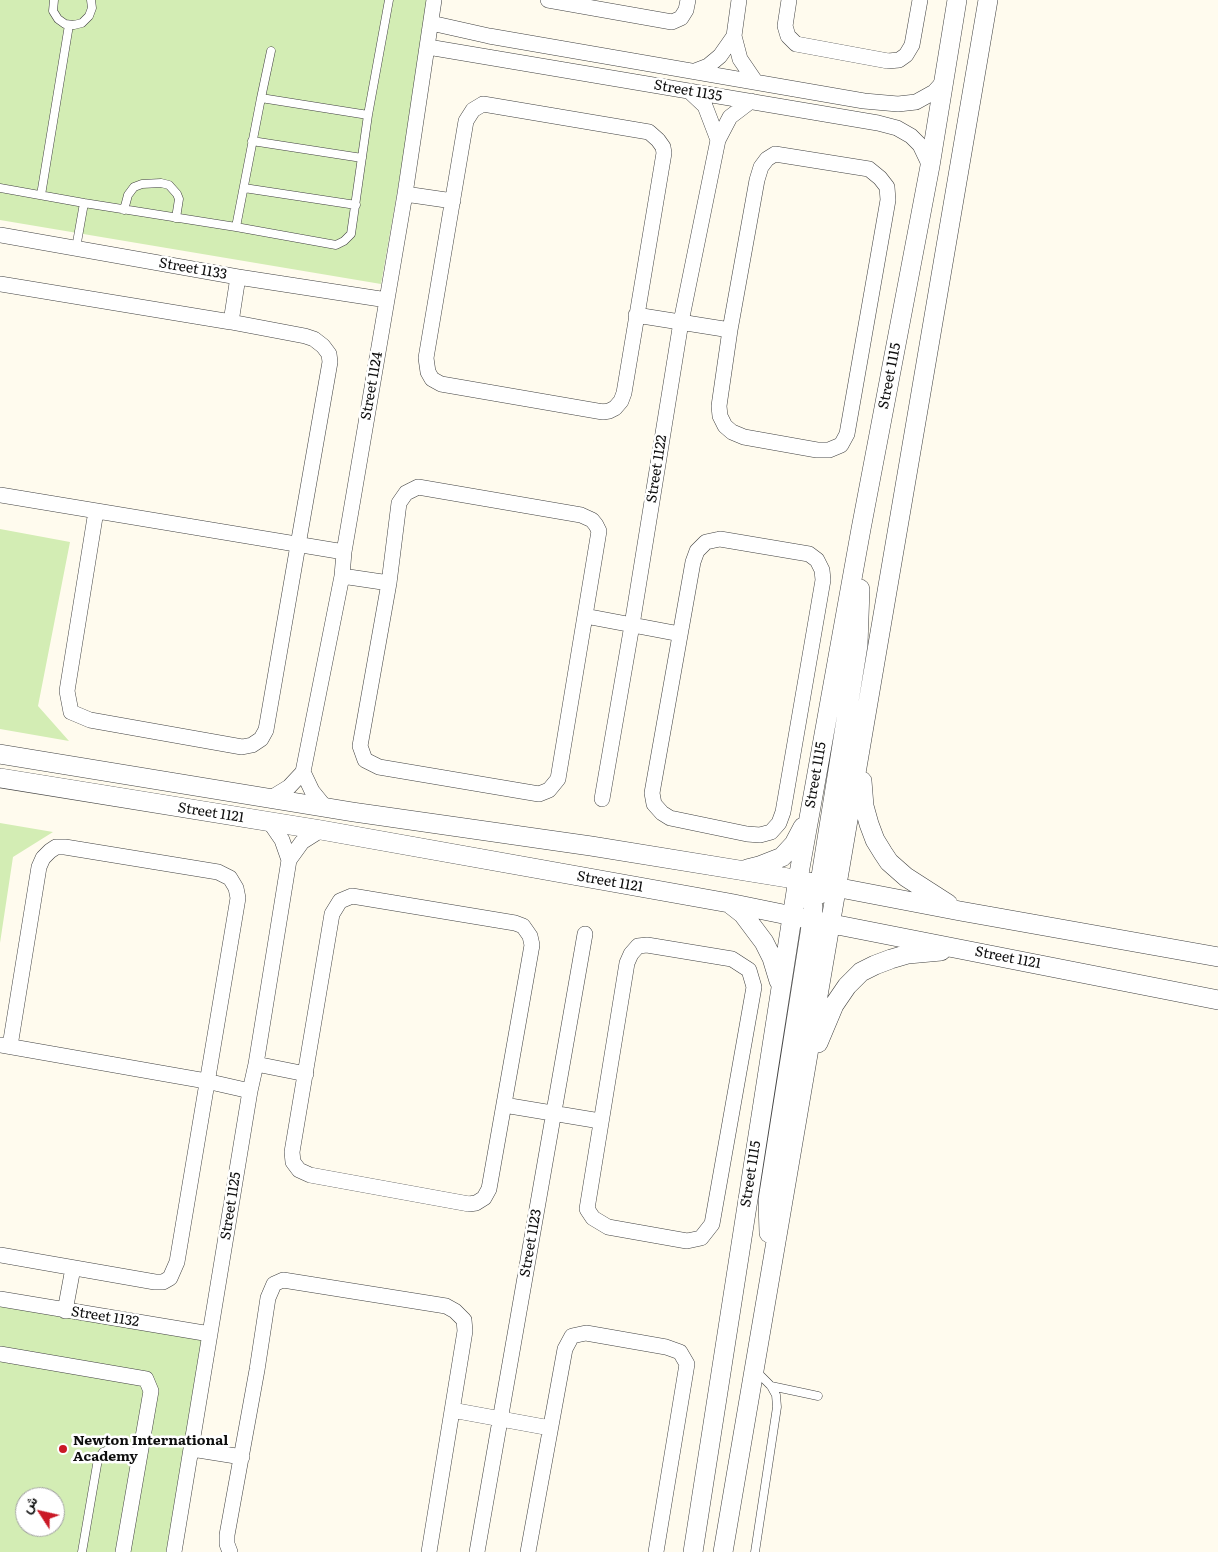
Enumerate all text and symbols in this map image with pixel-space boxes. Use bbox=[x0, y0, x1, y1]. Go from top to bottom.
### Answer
street label: Street 1135 bbox=[653, 77, 723, 105]
street label: Street 1133 bbox=[158, 255, 228, 283]
street label: Street 1115 bbox=[875, 341, 905, 411]
street label: Street 1124 bbox=[358, 351, 386, 421]
street label: Street 1122 bbox=[643, 434, 671, 504]
street label: Street 1115 bbox=[802, 741, 830, 809]
street label: Street 1121 bbox=[177, 799, 245, 827]
street label: Street 1121 bbox=[576, 868, 644, 896]
street label: Street 1121 bbox=[973, 943, 1043, 973]
street label: Street 1115 bbox=[737, 1140, 765, 1208]
street label: Street 1125 bbox=[217, 1171, 245, 1241]
street label: Street 1123 bbox=[517, 1208, 545, 1278]
street label: Street 1132 bbox=[70, 1303, 140, 1331]
place label: Newton International Academy bbox=[73, 1433, 228, 1465]
marker: Newton International Academy bbox=[57, 1443, 69, 1455]
north arrow bbox=[15, 1487, 65, 1537]
text: ش bbox=[16, 1491, 42, 1517]

